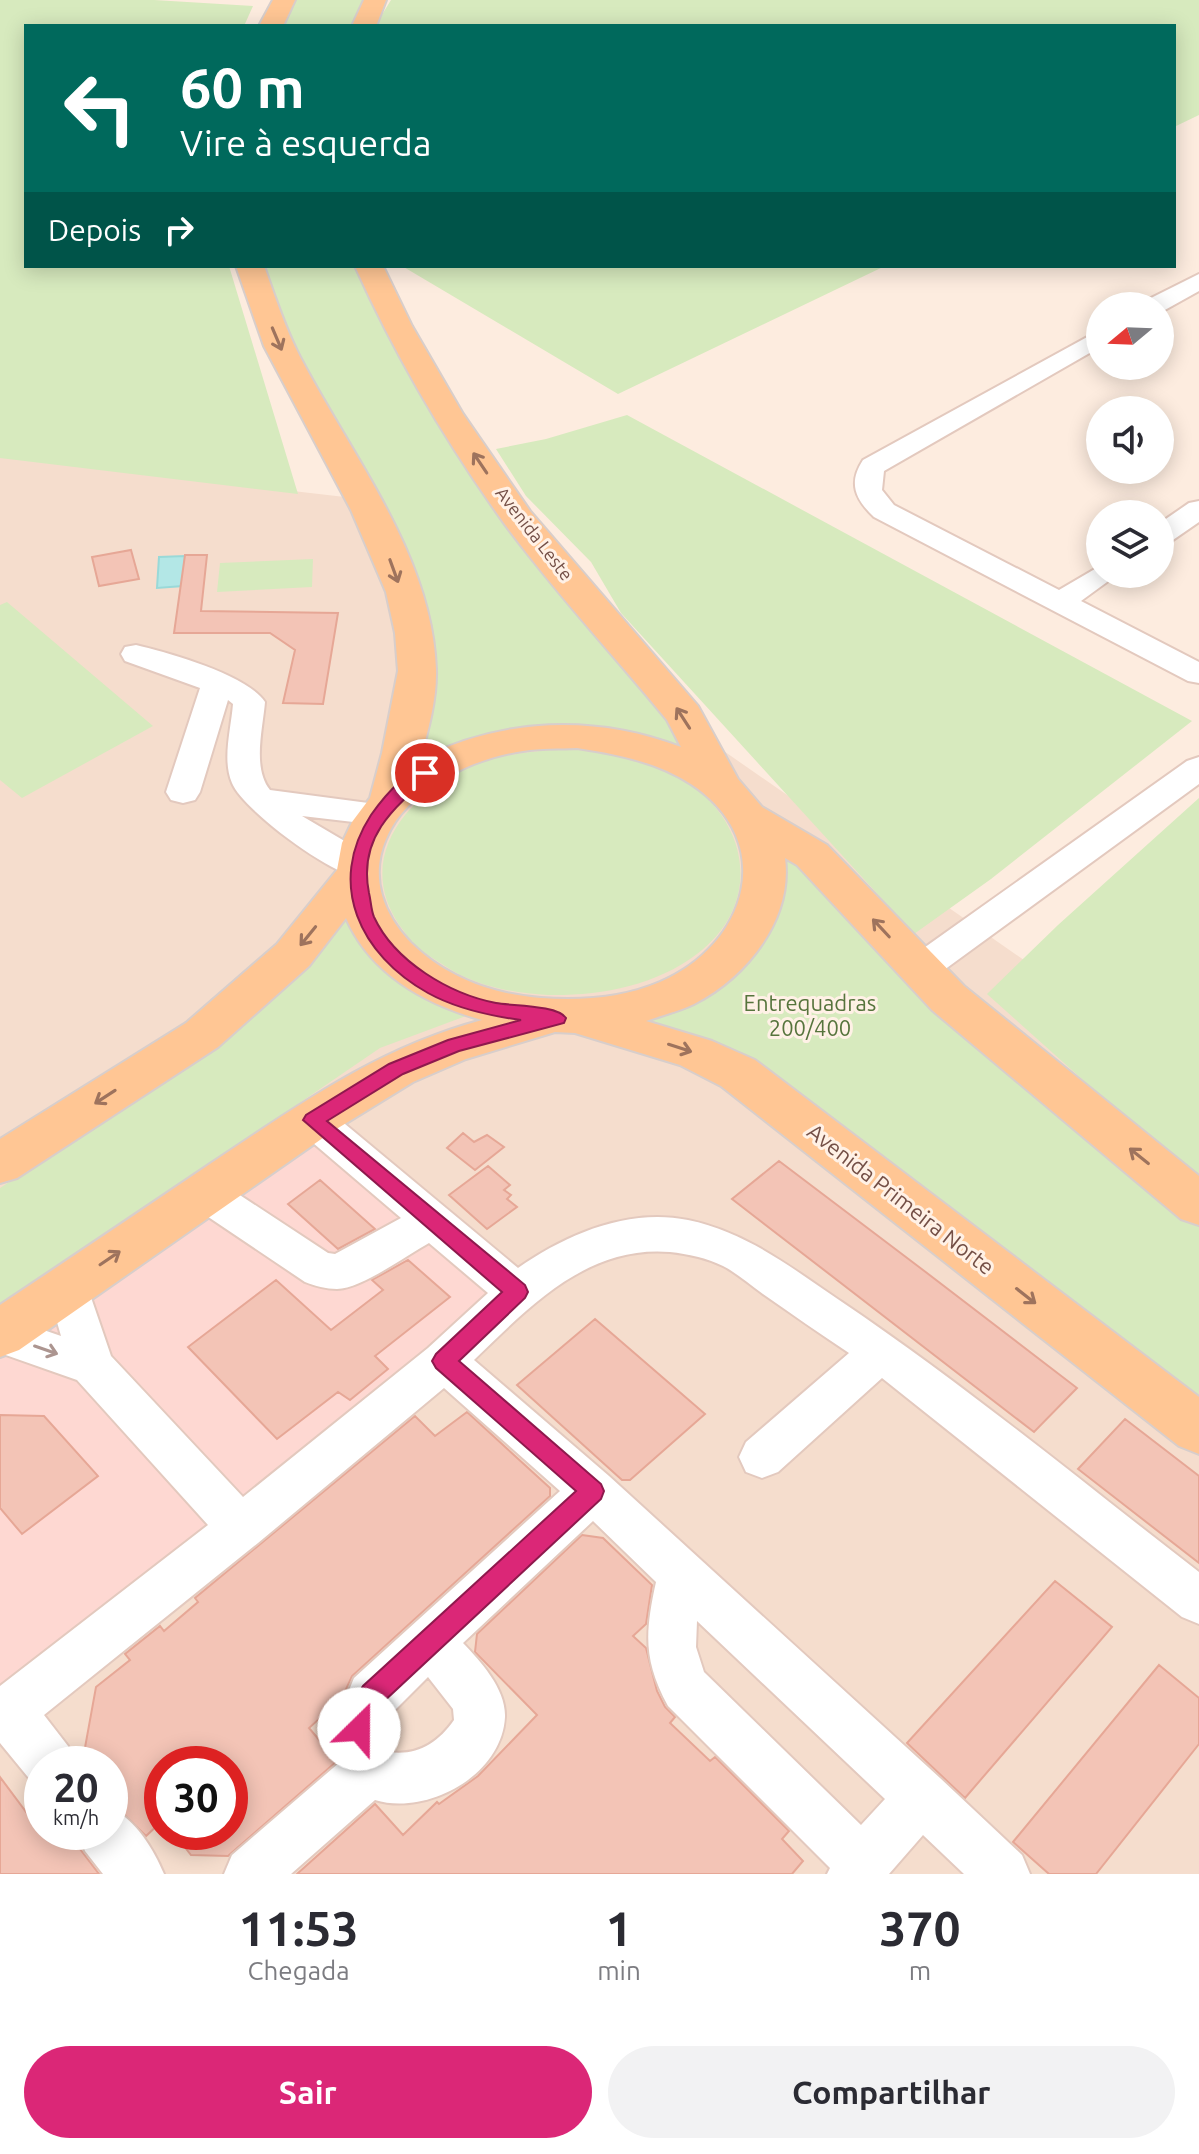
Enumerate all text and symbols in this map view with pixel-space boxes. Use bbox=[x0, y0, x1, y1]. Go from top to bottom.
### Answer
icon: left bbox=[48, 56, 152, 160]
text: 60 m bbox=[180, 56, 305, 119]
text: Vire à esquerda bbox=[180, 122, 431, 163]
icon: right bbox=[157, 208, 201, 252]
text: Depois bbox=[48, 213, 141, 247]
north arrow bbox=[1086, 292, 1174, 380]
map controls bbox=[1086, 292, 1174, 588]
one-way arrow bbox=[270, 326, 285, 351]
button: sound bbox=[1086, 396, 1174, 484]
one-way arrow bbox=[472, 453, 488, 475]
street label: Avenida Leste bbox=[492, 483, 577, 584]
button: layers bbox=[1086, 500, 1174, 588]
one-way arrow bbox=[388, 558, 402, 582]
one-way arrow bbox=[675, 707, 692, 729]
pin bbox=[391, 739, 459, 807]
icon: arrive bbox=[403, 751, 447, 795]
one-way arrow bbox=[873, 919, 891, 939]
one-way arrow bbox=[299, 925, 317, 946]
park label: Entrequadras 200/400 bbox=[744, 990, 876, 1040]
one-way arrow bbox=[667, 1041, 692, 1056]
one-way arrow bbox=[94, 1089, 117, 1105]
street label: Avenida Primeira Norte bbox=[803, 1118, 999, 1279]
one-way arrow bbox=[1129, 1147, 1149, 1165]
one-way arrow bbox=[99, 1250, 121, 1266]
one-way arrow bbox=[1015, 1287, 1037, 1304]
one-way arrow bbox=[33, 1344, 58, 1359]
position arrow bbox=[317, 1687, 401, 1771]
speed limit sign: 30 bbox=[144, 1746, 248, 1850]
text: 20 bbox=[53, 1765, 99, 1810]
text: km/h bbox=[53, 1806, 99, 1829]
text: 11:53 bbox=[239, 1901, 359, 1955]
text: 1 bbox=[605, 1901, 632, 1955]
text: 370 bbox=[879, 1901, 960, 1955]
text: Chegada bbox=[248, 1956, 350, 1985]
text: min bbox=[597, 1956, 641, 1985]
text: m bbox=[909, 1956, 931, 1985]
button: Sair bbox=[24, 2046, 592, 2138]
button: Compartilhar bbox=[608, 2046, 1175, 2138]

